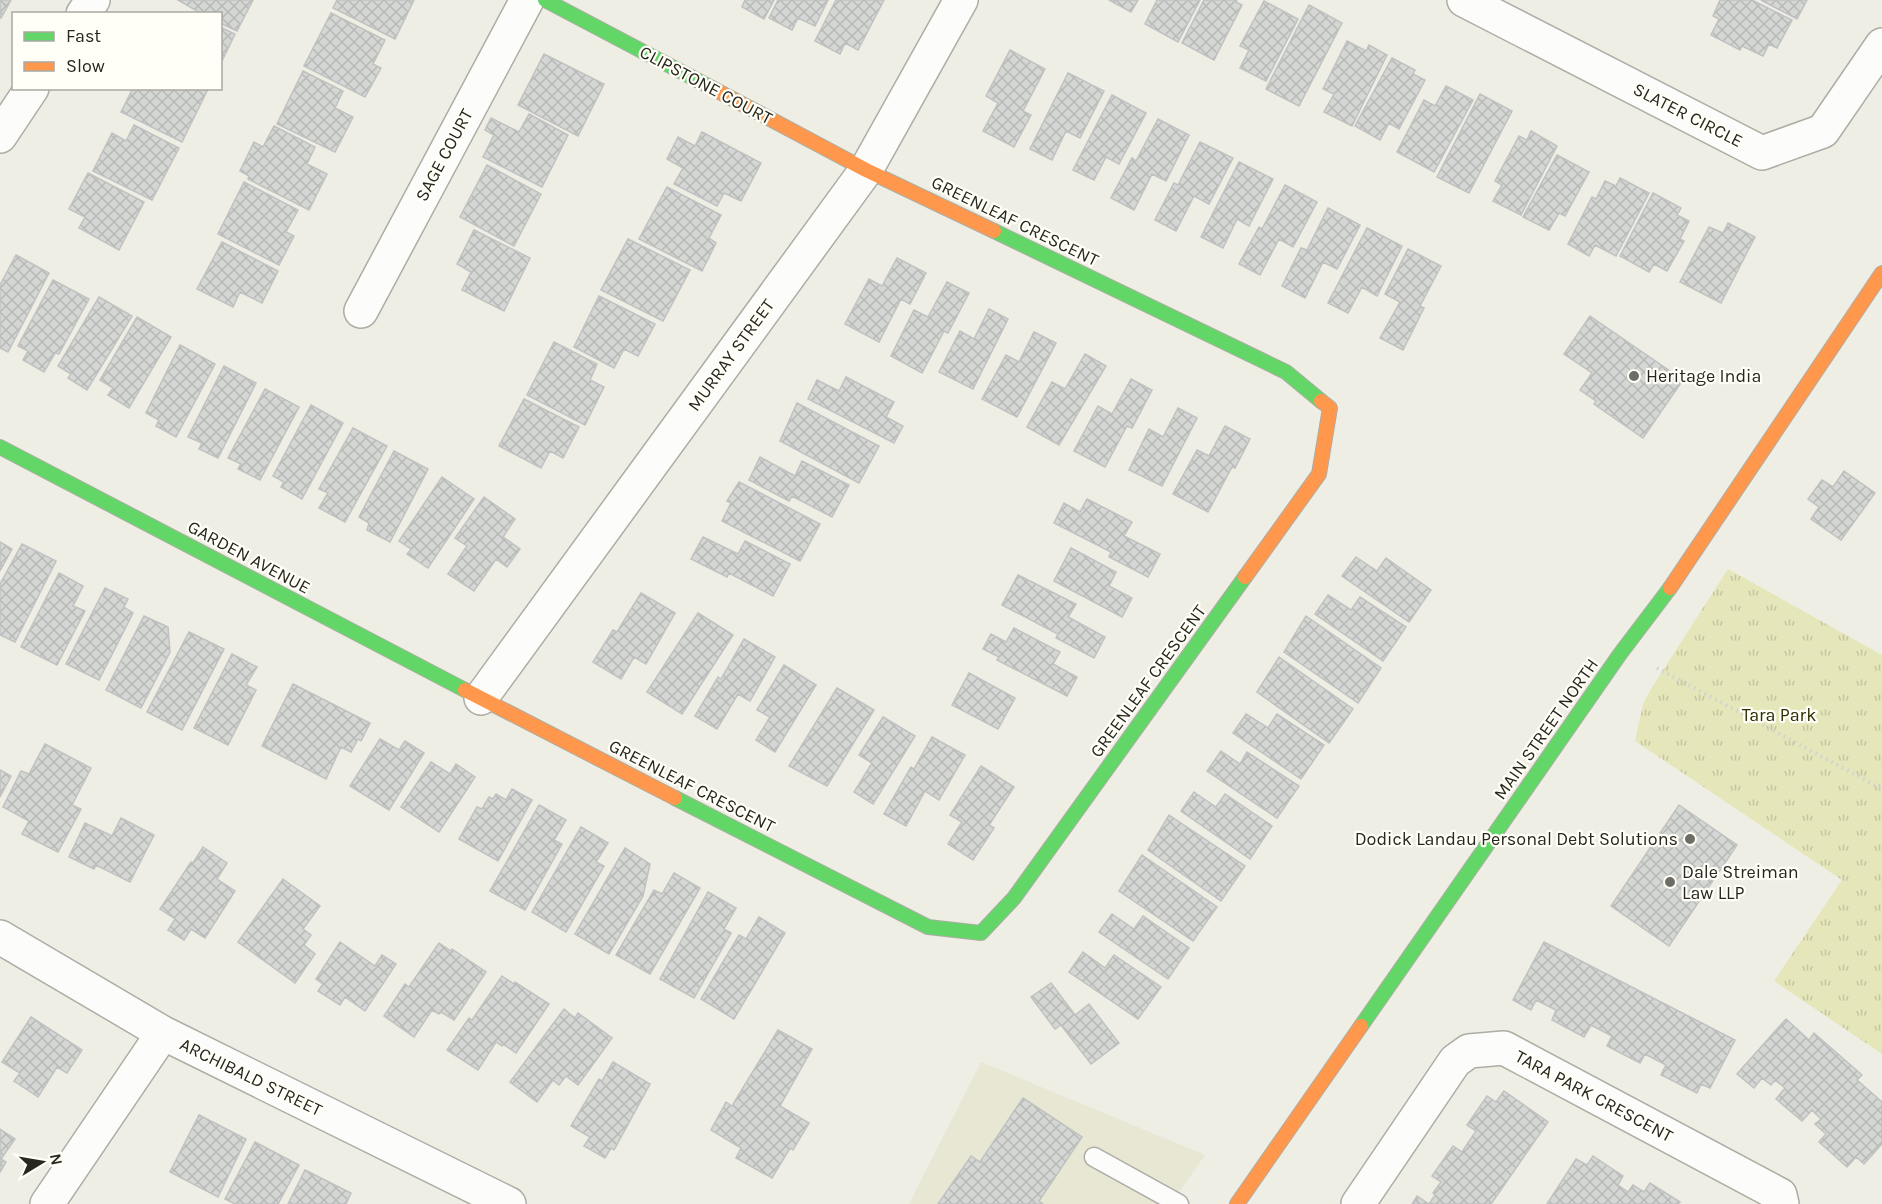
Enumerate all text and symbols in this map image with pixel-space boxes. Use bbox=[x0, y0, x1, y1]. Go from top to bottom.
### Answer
legend bbox=[12, 12, 222, 90]
text: Fast bbox=[66, 25, 101, 47]
street label: CLIPSTONE COURT bbox=[636, 41, 776, 129]
text: Slow bbox=[66, 55, 105, 77]
street label: SLATER CIRCLE bbox=[1630, 78, 1746, 152]
street label: SAGE COURT bbox=[410, 105, 478, 205]
street label: GREENLEAF CRESCENT bbox=[928, 171, 1102, 271]
street label: MURRAY STREET bbox=[683, 295, 779, 415]
place label: Heritage India bbox=[1646, 365, 1761, 387]
marker: Heritage India bbox=[1627, 369, 1641, 383]
street label: GARDEN AVENUE bbox=[184, 515, 314, 599]
street label: GREENLEAF CRESCENT bbox=[1085, 600, 1211, 762]
street label: MAIN STREET NORTH bbox=[1489, 654, 1603, 804]
park label: Tara Park bbox=[1742, 704, 1816, 726]
street label: GREENLEAF CRESCENT bbox=[605, 735, 779, 837]
place label: Dodick Landau Personal Debt Solutions bbox=[1355, 828, 1678, 850]
marker: Dodick Landau Personal Debt Solutions bbox=[1683, 832, 1697, 846]
place label: Dale Streiman Law LLP bbox=[1682, 861, 1799, 904]
marker: Dale Streiman Law LLP bbox=[1663, 875, 1677, 889]
street label: ARCHIBALD STREET bbox=[176, 1033, 326, 1121]
street label: TARA PARK CRESCENT bbox=[1511, 1045, 1677, 1147]
north arrow bbox=[12, 1132, 72, 1192]
text: N bbox=[46, 1152, 67, 1167]

